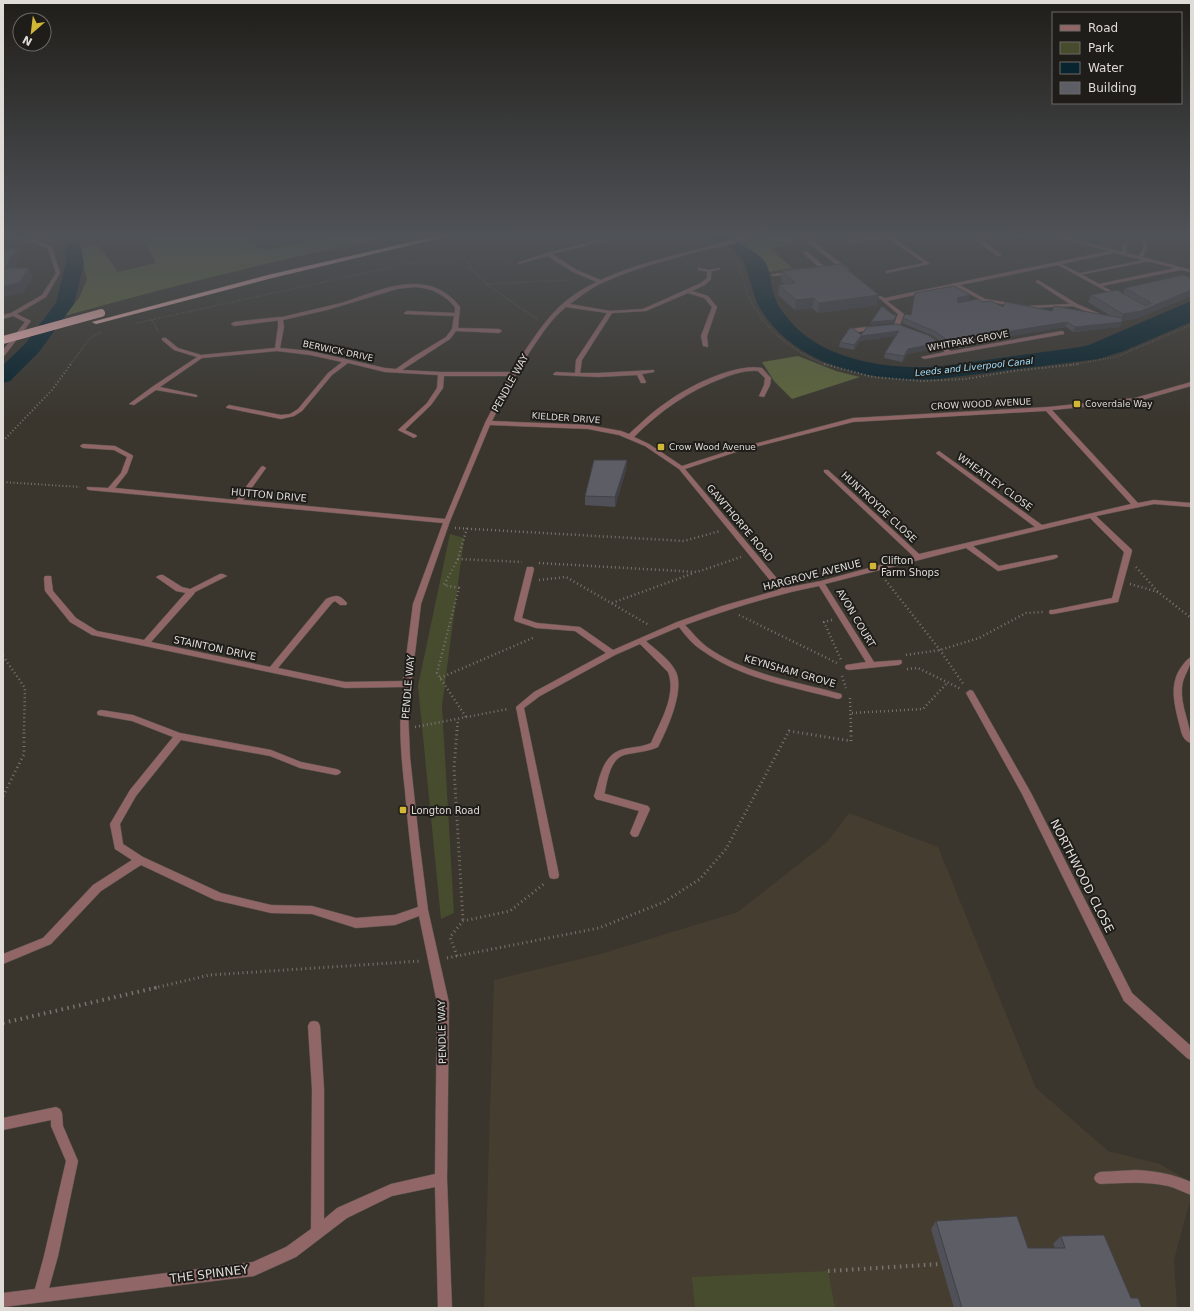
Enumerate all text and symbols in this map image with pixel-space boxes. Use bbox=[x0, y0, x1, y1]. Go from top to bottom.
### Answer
north arrow bbox=[12, 12, 52, 52]
legend bbox=[1052, 12, 1182, 104]
text: Road bbox=[1088, 21, 1118, 35]
text: N bbox=[20, 32, 35, 48]
text: Park bbox=[1088, 41, 1114, 55]
text: Water bbox=[1088, 61, 1124, 75]
text: Building bbox=[1088, 81, 1137, 95]
street label: WHITPARK GROVE bbox=[927, 329, 1009, 353]
street label: BERWICK DRIVE bbox=[302, 339, 375, 363]
street label: PENDLE WAY bbox=[490, 352, 531, 414]
water label: Leeds and Liverpool Canal bbox=[914, 356, 1034, 378]
street label: CROW WOOD AVENUE bbox=[930, 396, 1032, 412]
marker: Coverdale Way bbox=[1072, 399, 1082, 409]
place label: Coverdale Way bbox=[1085, 399, 1153, 409]
street label: KIELDER DRIVE bbox=[531, 411, 601, 425]
marker: Crow Wood Avenue bbox=[656, 442, 666, 452]
place label: Crow Wood Avenue bbox=[669, 442, 756, 452]
street label: WHEATLEY CLOSE bbox=[955, 451, 1035, 513]
street label: HUNTROYDE CLOSE bbox=[839, 469, 919, 545]
street label: GAWTHORPE ROAD bbox=[705, 482, 776, 564]
street label: HUTTON DRIVE bbox=[231, 486, 307, 504]
place label: Clifton Farm Shops bbox=[881, 555, 939, 578]
street label: HARGROVE AVENUE bbox=[762, 558, 862, 592]
marker: Clifton Farm Shops bbox=[868, 561, 878, 571]
street label: AVON COURT bbox=[834, 587, 878, 650]
street label: STAINTON DRIVE bbox=[173, 634, 257, 662]
street label: KEYNSHAM GROVE bbox=[743, 653, 837, 689]
street label: PENDLE WAY bbox=[400, 654, 416, 719]
marker: Longton Road bbox=[398, 805, 408, 815]
place label: Longton Road bbox=[411, 805, 480, 816]
street label: NORTHWOOD CLOSE bbox=[1047, 817, 1117, 935]
street label: PENDLE WAY bbox=[436, 999, 448, 1064]
street label: THE SPINNEY bbox=[168, 1262, 250, 1286]

